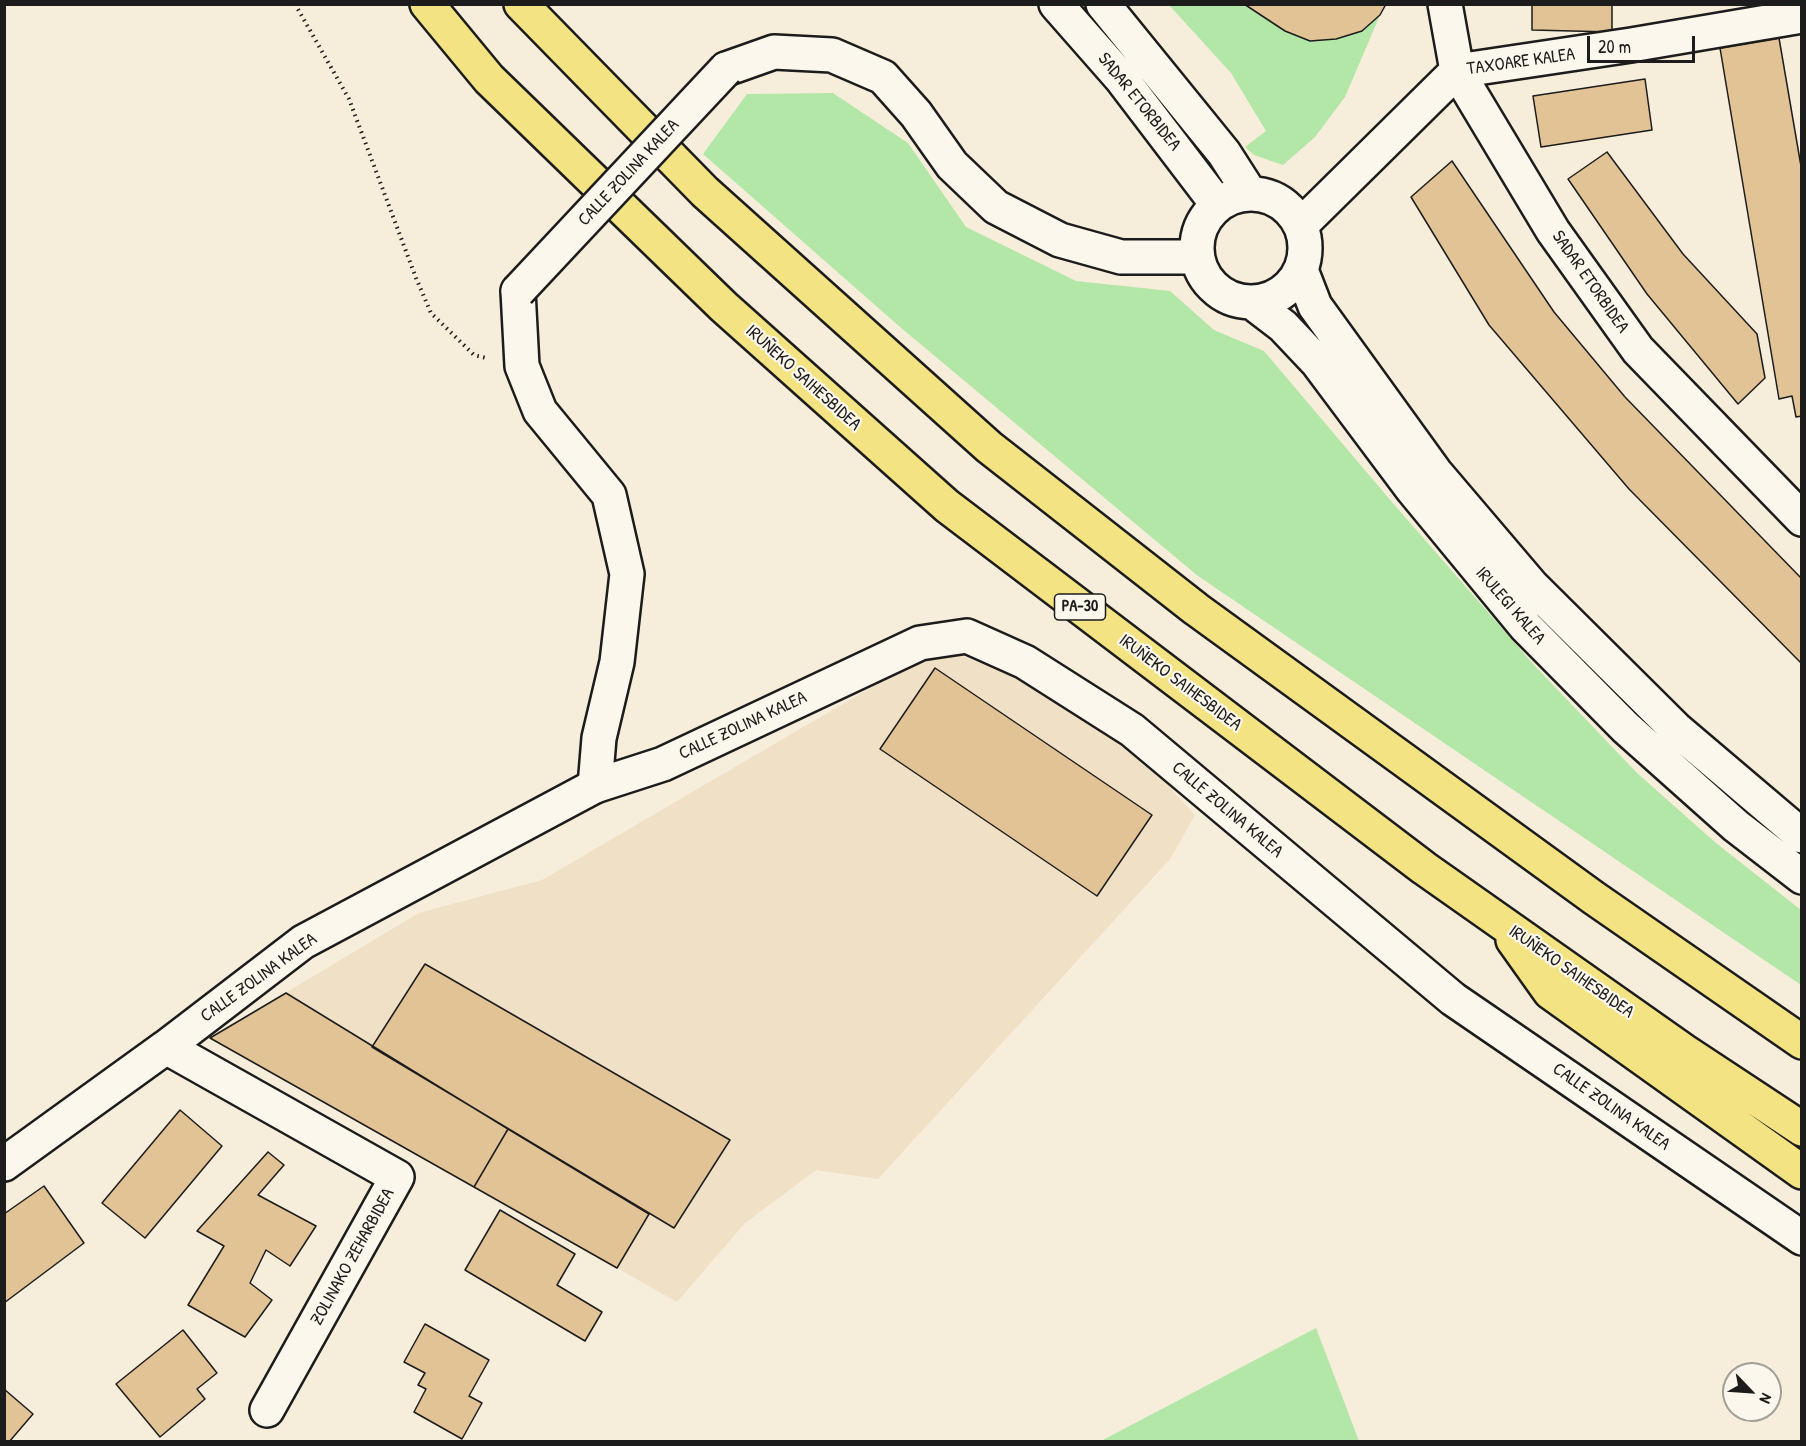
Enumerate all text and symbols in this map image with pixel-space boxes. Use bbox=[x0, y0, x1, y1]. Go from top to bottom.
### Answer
scale bar bbox=[1590, 24, 1698, 62]
text: 20 m bbox=[1598, 34, 1631, 59]
street label: TAXOARE KALEA bbox=[1466, 44, 1576, 80]
street label: SADAR ETORBIDEA bbox=[1093, 49, 1185, 155]
street label: CALLE ZOLINA KALEA bbox=[574, 115, 684, 231]
street label: SADAR ETORBIDEA bbox=[1547, 227, 1633, 337]
street label: IRUÑEKO SAIHESBIDEA bbox=[741, 320, 865, 436]
street label: IRULEGI KALEA bbox=[1470, 563, 1550, 649]
road number: PA-30 bbox=[1054, 594, 1106, 620]
street label: IRUÑEKO SAIHESBIDEA bbox=[1114, 630, 1246, 736]
street label: CALLE ZOLINA KALEA bbox=[676, 687, 810, 765]
street label: CALLE ZOLINA KALEA bbox=[1167, 757, 1287, 863]
street label: IRUÑEKO SAIHESBIDEA bbox=[1504, 921, 1638, 1023]
street label: CALLE ZOLINA KALEA bbox=[197, 929, 321, 1027]
street label: CALLE ZOLINA KALEA bbox=[1548, 1058, 1674, 1156]
street label: ZOLINAKO ZEHARBIDEA bbox=[306, 1185, 400, 1329]
north arrow bbox=[1722, 1362, 1782, 1422]
text: N bbox=[1755, 1390, 1778, 1407]

